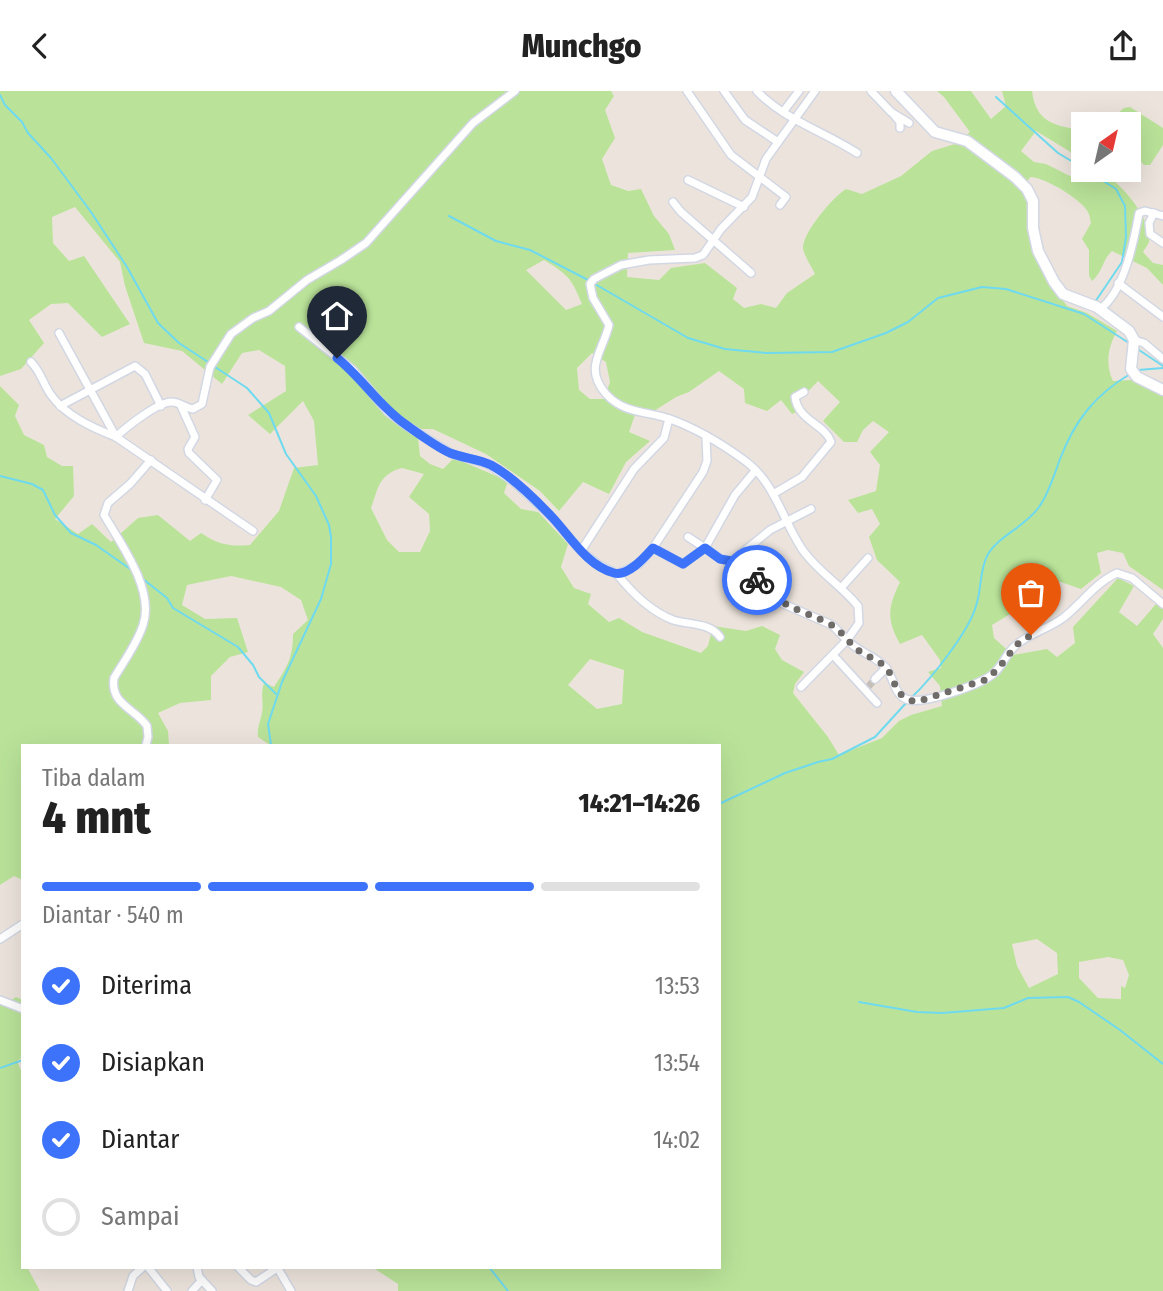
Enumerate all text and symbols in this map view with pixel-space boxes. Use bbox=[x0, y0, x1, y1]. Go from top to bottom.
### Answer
icon: back bbox=[21, 27, 59, 65]
text: Munchgo bbox=[522, 27, 641, 65]
icon: share bbox=[1104, 27, 1142, 65]
north arrow bbox=[1071, 112, 1141, 182]
map controls bbox=[1071, 112, 1141, 182]
pin bbox=[307, 286, 367, 358]
icon: home bbox=[318, 297, 356, 335]
courier bbox=[722, 545, 792, 615]
icon: bike bbox=[738, 561, 776, 599]
pin bbox=[1001, 563, 1061, 635]
icon: bag bbox=[1012, 574, 1050, 612]
text: Tiba dalam bbox=[42, 764, 145, 792]
text: 14:21–14:26 bbox=[579, 788, 700, 819]
text: 4 mnt bbox=[42, 790, 151, 845]
text: Diantar · 540 m bbox=[42, 901, 184, 929]
icon: check bbox=[42, 967, 80, 1005]
text: Diterima bbox=[101, 970, 192, 1001]
text: 13:53 bbox=[655, 972, 700, 1000]
icon: check bbox=[42, 1044, 80, 1082]
text: Disiapkan bbox=[101, 1047, 205, 1078]
text: 13:54 bbox=[654, 1049, 700, 1077]
icon: check bbox=[42, 1121, 80, 1159]
text: Diantar bbox=[101, 1124, 179, 1155]
text: 14:02 bbox=[653, 1126, 700, 1154]
text: Sampai bbox=[101, 1201, 180, 1232]

